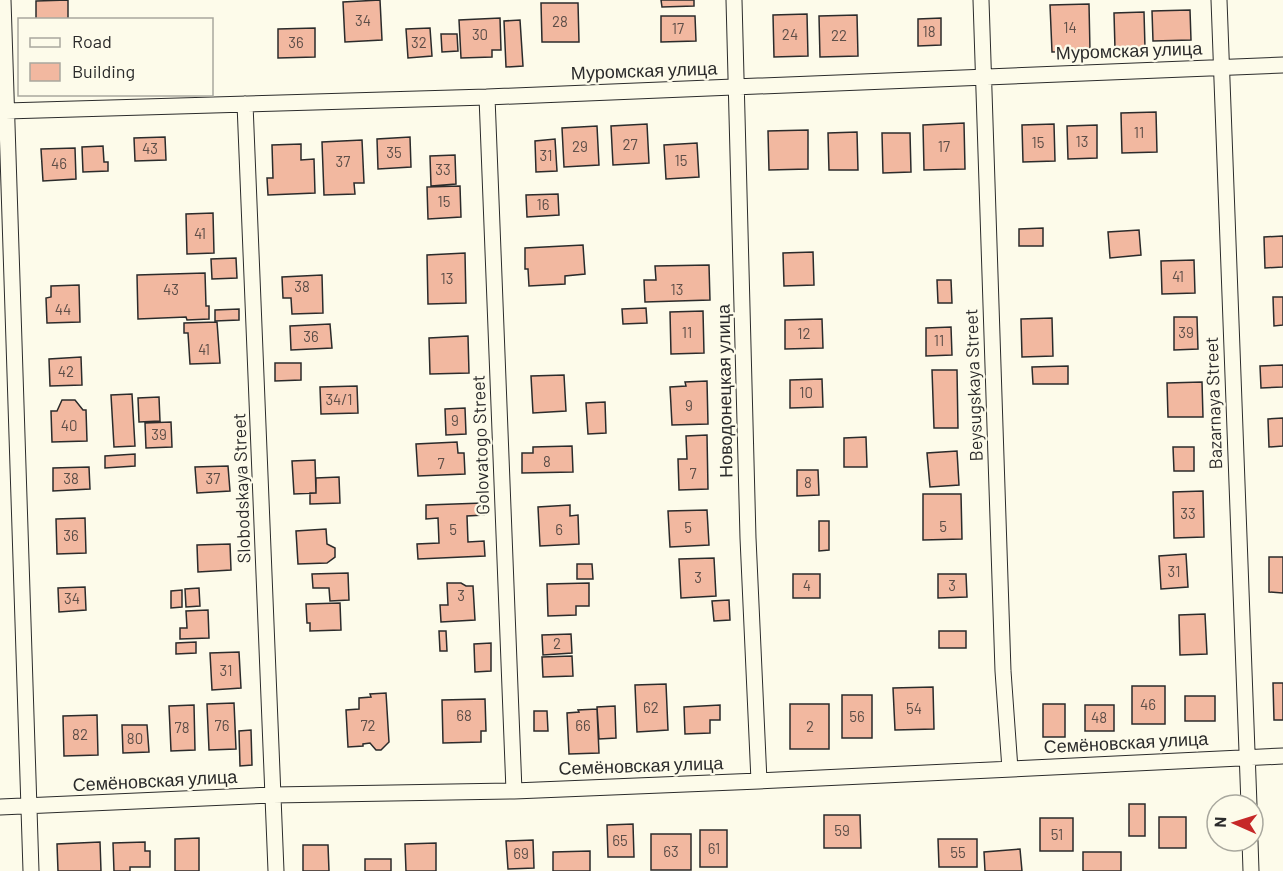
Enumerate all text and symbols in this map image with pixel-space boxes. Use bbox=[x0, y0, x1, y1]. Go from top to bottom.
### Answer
house number: 34 bbox=[355, 11, 371, 29]
house number: 28 bbox=[552, 12, 568, 30]
legend bbox=[18, 18, 213, 96]
house number: 14 bbox=[1063, 18, 1077, 36]
house number: 17 bbox=[672, 19, 684, 37]
house number: 18 bbox=[922, 22, 936, 40]
house number: 30 bbox=[472, 25, 488, 43]
house number: 24 bbox=[782, 25, 798, 43]
house number: 22 bbox=[831, 26, 847, 44]
text: Road bbox=[72, 30, 112, 52]
house number: 36 bbox=[288, 33, 304, 51]
house number: 32 bbox=[411, 33, 427, 51]
street label: Муромская улица bbox=[1055, 36, 1204, 64]
street label: Муромская улица bbox=[570, 56, 719, 84]
text: Building bbox=[72, 60, 135, 82]
house number: 11 bbox=[1134, 123, 1144, 141]
house number: 13 bbox=[1076, 132, 1088, 150]
house number: 15 bbox=[1032, 133, 1044, 151]
house number: 27 bbox=[622, 135, 638, 153]
house number: 29 bbox=[572, 137, 588, 155]
house number: 17 bbox=[938, 137, 950, 155]
house number: 43 bbox=[142, 139, 158, 157]
house number: 35 bbox=[386, 143, 402, 161]
house number: 31 bbox=[540, 146, 552, 164]
house number: 15 bbox=[675, 151, 687, 169]
house number: 37 bbox=[336, 152, 350, 170]
house number: 46 bbox=[51, 154, 67, 172]
house number: 33 bbox=[435, 160, 451, 178]
house number: 15 bbox=[438, 192, 450, 210]
house number: 16 bbox=[537, 195, 549, 213]
house number: 41 bbox=[194, 224, 206, 242]
house number: 41 bbox=[1172, 267, 1184, 285]
house number: 13 bbox=[441, 269, 453, 287]
house number: 38 bbox=[294, 277, 310, 295]
house number: 43 bbox=[163, 280, 179, 298]
house number: 13 bbox=[671, 280, 683, 298]
house number: 44 bbox=[55, 300, 71, 318]
street label: Новодонецкая улица bbox=[711, 303, 737, 478]
street label: Beysugskaya Street bbox=[959, 308, 987, 462]
house number: 11 bbox=[682, 323, 692, 341]
house number: 39 bbox=[1178, 323, 1194, 341]
house number: 12 bbox=[797, 324, 811, 342]
house number: 36 bbox=[303, 327, 319, 345]
house number: 11 bbox=[934, 331, 944, 349]
street label: Bazarnaya Street bbox=[1200, 336, 1226, 470]
house number: 41 bbox=[198, 340, 210, 358]
house number: 42 bbox=[58, 362, 74, 380]
street label: Golovatogo Street bbox=[467, 375, 493, 515]
house number: 10 bbox=[799, 383, 813, 401]
house number: 34/1 bbox=[325, 390, 353, 408]
house number: 9 bbox=[685, 396, 693, 414]
house number: 9 bbox=[451, 411, 459, 429]
street label: Slobodskaya Street bbox=[227, 412, 255, 564]
house number: 40 bbox=[61, 416, 77, 434]
house number: 39 bbox=[151, 425, 167, 443]
house number: 8 bbox=[543, 452, 551, 470]
house number: 7 bbox=[437, 454, 445, 472]
house number: 7 bbox=[689, 464, 697, 482]
house number: 38 bbox=[63, 469, 79, 487]
house number: 37 bbox=[206, 469, 220, 487]
house number: 8 bbox=[804, 473, 812, 491]
house number: 33 bbox=[1180, 504, 1196, 522]
house number: 5 bbox=[939, 517, 947, 535]
house number: 5 bbox=[684, 518, 692, 536]
house number: 5 bbox=[449, 520, 457, 538]
house number: 6 bbox=[555, 520, 563, 538]
house number: 36 bbox=[63, 526, 79, 544]
house number: 31 bbox=[1168, 562, 1180, 580]
house number: 3 bbox=[694, 568, 702, 586]
house number: 4 bbox=[803, 576, 811, 594]
house number: 3 bbox=[948, 576, 956, 594]
house number: 3 bbox=[457, 586, 465, 604]
house number: 34 bbox=[64, 589, 80, 607]
house number: 2 bbox=[553, 634, 561, 652]
house number: 31 bbox=[220, 661, 232, 679]
house number: 46 bbox=[1140, 695, 1156, 713]
house number: 62 bbox=[643, 698, 659, 716]
house number: 54 bbox=[906, 699, 922, 717]
house number: 68 bbox=[456, 706, 472, 724]
house number: 56 bbox=[849, 707, 865, 725]
house number: 48 bbox=[1091, 708, 1107, 726]
house number: 76 bbox=[215, 716, 229, 734]
house number: 72 bbox=[360, 716, 376, 734]
house number: 66 bbox=[575, 716, 591, 734]
house number: 2 bbox=[806, 717, 814, 735]
house number: 78 bbox=[175, 718, 189, 736]
house number: 82 bbox=[72, 725, 88, 743]
street label: Семёновская улица bbox=[1043, 727, 1210, 757]
house number: 80 bbox=[127, 729, 143, 747]
street label: Семёновская улица bbox=[558, 751, 725, 779]
street label: Семёновская улица bbox=[72, 765, 239, 795]
north arrow bbox=[1205, 793, 1265, 853]
text: N bbox=[1210, 816, 1229, 828]
house number: 59 bbox=[834, 821, 850, 839]
house number: 51 bbox=[1051, 825, 1063, 843]
house number: 65 bbox=[612, 831, 628, 849]
house number: 61 bbox=[708, 839, 720, 857]
house number: 63 bbox=[663, 842, 679, 860]
house number: 55 bbox=[950, 843, 966, 861]
house number: 69 bbox=[513, 844, 529, 862]

